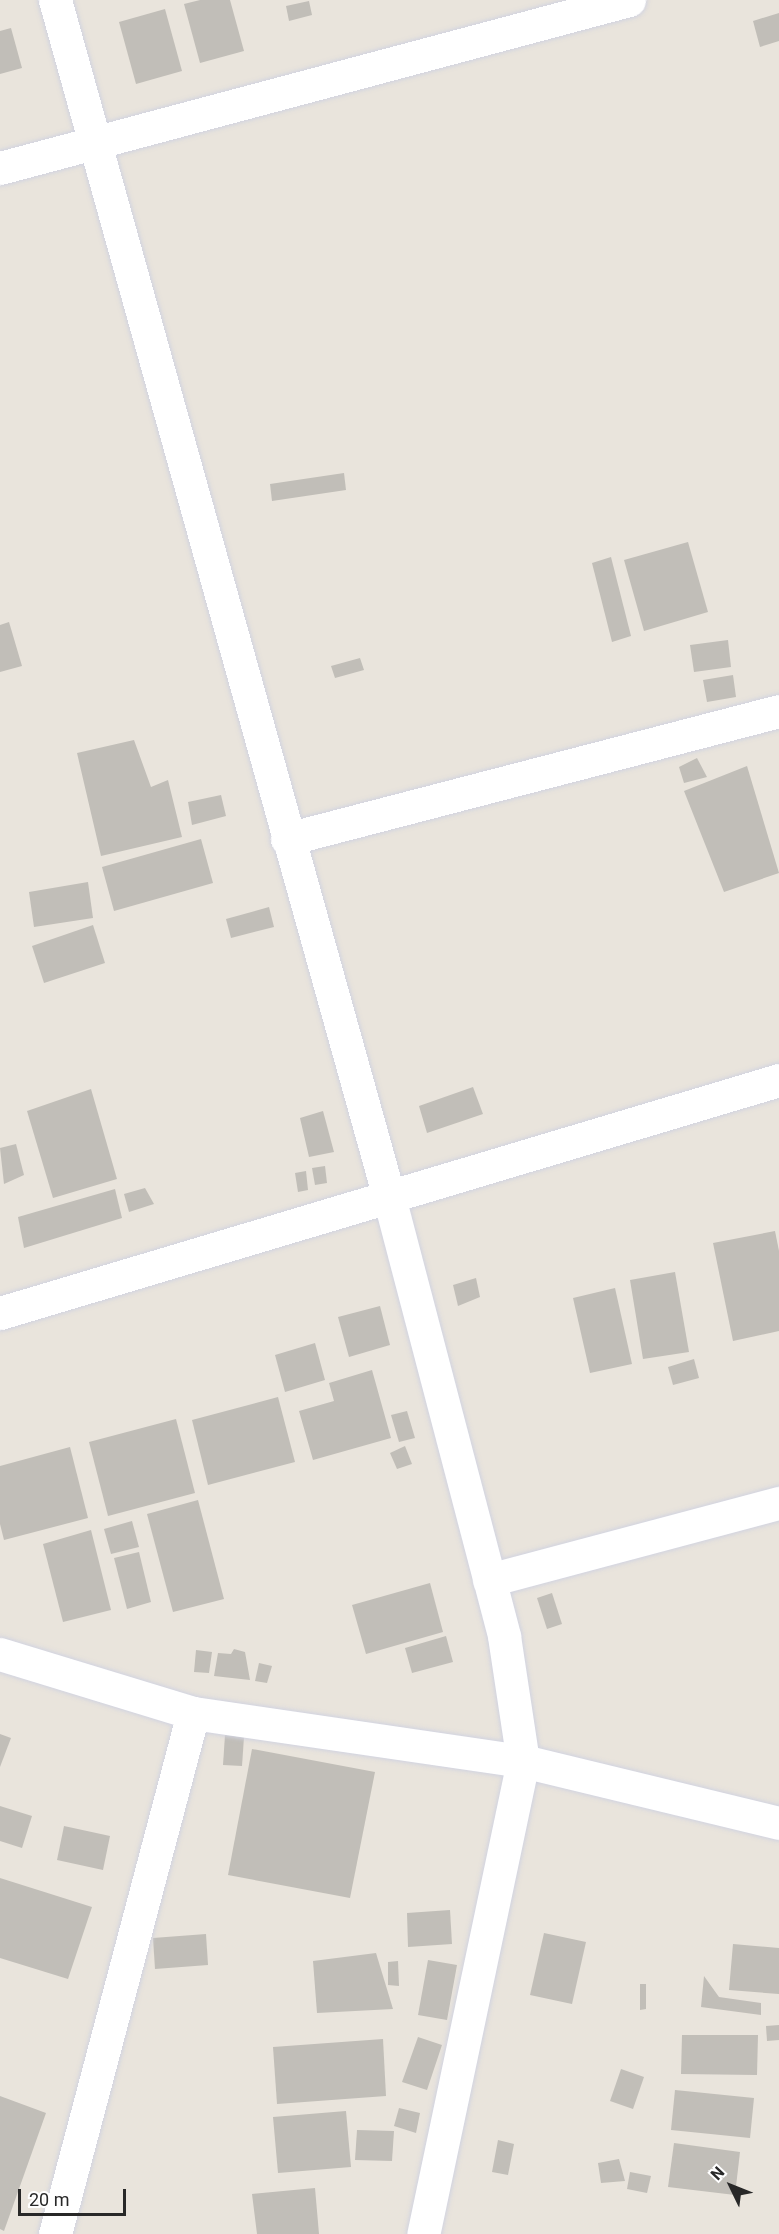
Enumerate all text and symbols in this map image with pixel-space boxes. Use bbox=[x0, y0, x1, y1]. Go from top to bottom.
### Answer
north arrow bbox=[701, 2156, 761, 2216]
text: N bbox=[707, 2163, 728, 2184]
scale bar bbox=[21, 2177, 129, 2215]
text: 20 m bbox=[29, 2189, 69, 2210]

